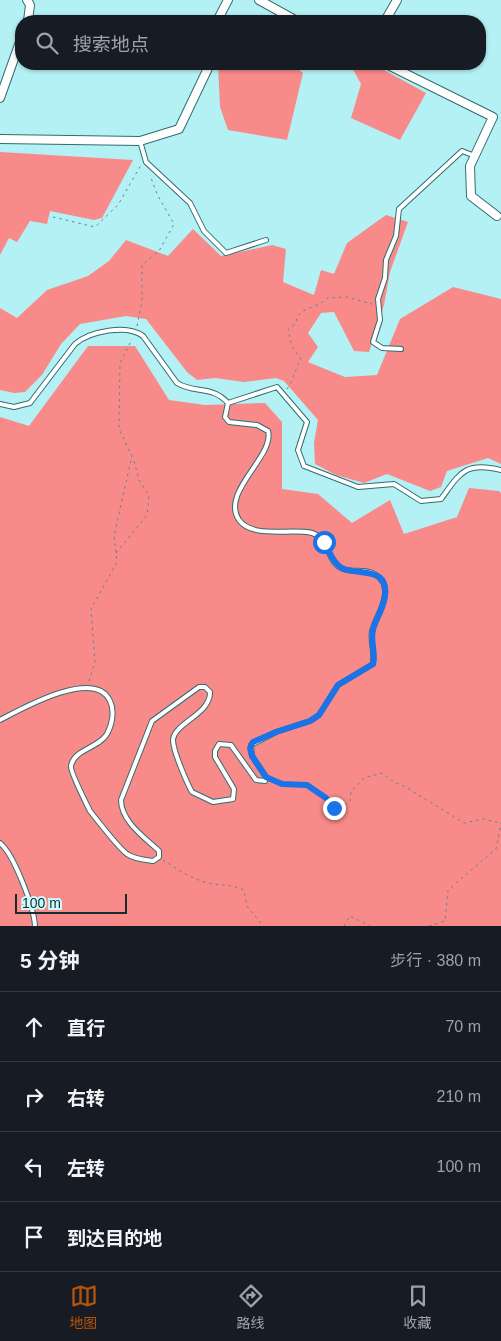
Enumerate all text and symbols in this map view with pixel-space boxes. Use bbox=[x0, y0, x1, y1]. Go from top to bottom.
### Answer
search box bbox=[15, 15, 486, 70]
icon: search bbox=[33, 29, 61, 57]
text: 搜索地点 bbox=[73, 34, 149, 55]
route start bbox=[313, 531, 336, 554]
route end bbox=[323, 797, 346, 820]
scale bar bbox=[15, 891, 128, 914]
text: 100 m bbox=[22, 895, 61, 911]
text: 5 分钟 bbox=[20, 949, 80, 972]
text: 步行 · 380 m bbox=[390, 952, 481, 969]
icon: ahead bbox=[20, 1013, 48, 1041]
text: 直行 bbox=[67, 1018, 105, 1039]
text: 70 m bbox=[445, 1018, 481, 1035]
icon: right bbox=[20, 1083, 48, 1111]
text: 右转 bbox=[67, 1088, 105, 1109]
text: 210 m bbox=[437, 1088, 481, 1105]
icon: left bbox=[20, 1153, 48, 1181]
text: 左转 bbox=[67, 1158, 105, 1179]
text: 100 m bbox=[437, 1158, 481, 1175]
icon: arrive bbox=[20, 1223, 48, 1251]
text: 到达目的地 bbox=[67, 1228, 162, 1249]
tab: 地图 bbox=[70, 1282, 98, 1332]
tab: 路线 bbox=[237, 1282, 265, 1332]
tab: 收藏 bbox=[404, 1282, 432, 1332]

